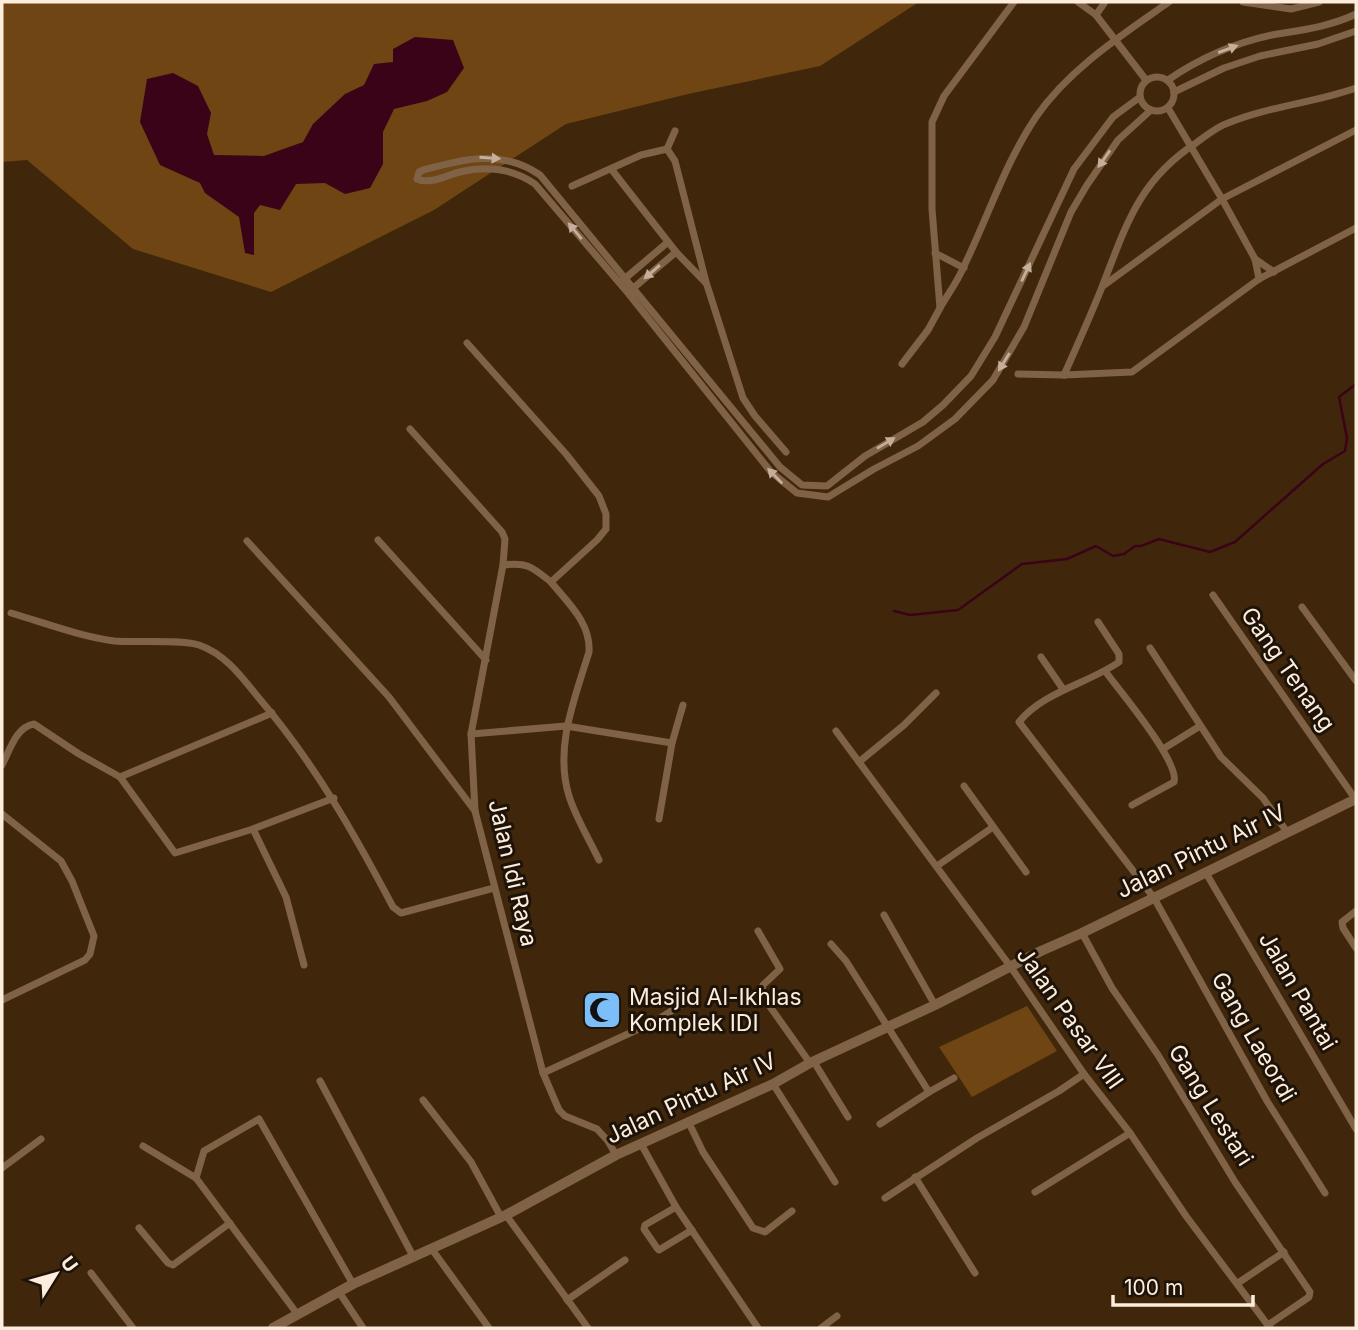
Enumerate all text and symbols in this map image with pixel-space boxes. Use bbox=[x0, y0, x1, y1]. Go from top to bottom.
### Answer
one-way arrow bbox=[1218, 43, 1239, 54]
one-way arrow bbox=[1097, 150, 1111, 168]
one-way arrow bbox=[479, 153, 501, 164]
one-way arrow bbox=[568, 223, 583, 240]
one-way arrow bbox=[1020, 262, 1032, 282]
one-way arrow bbox=[643, 264, 660, 279]
one-way arrow bbox=[997, 353, 1010, 372]
one-way arrow bbox=[876, 437, 895, 450]
one-way arrow bbox=[768, 468, 784, 485]
street label: Gang Tenang bbox=[1235, 602, 1341, 736]
street label: Jalan Idi Raya bbox=[482, 797, 544, 949]
street label: Jalan Pintu Air IV bbox=[1112, 798, 1290, 904]
street label: Jalan Pantai bbox=[1253, 927, 1343, 1055]
street label: Jalan Pasar VIII bbox=[1011, 942, 1129, 1094]
street label: Gang Laeordi bbox=[1206, 967, 1302, 1107]
place label: Masjid Al-Ikhlas Komplek IDI bbox=[629, 983, 802, 1037]
mosque icon: Masjid Al-Ikhlas Komplek IDI bbox=[581, 989, 623, 1031]
street label: Gang Lestari bbox=[1163, 1039, 1259, 1171]
street label: Jalan Pintu Air IV bbox=[601, 1046, 781, 1150]
north arrow bbox=[21, 1239, 91, 1309]
text: U bbox=[56, 1252, 83, 1277]
scale bar bbox=[1113, 1264, 1253, 1308]
text: 100 m bbox=[1124, 1275, 1183, 1300]

